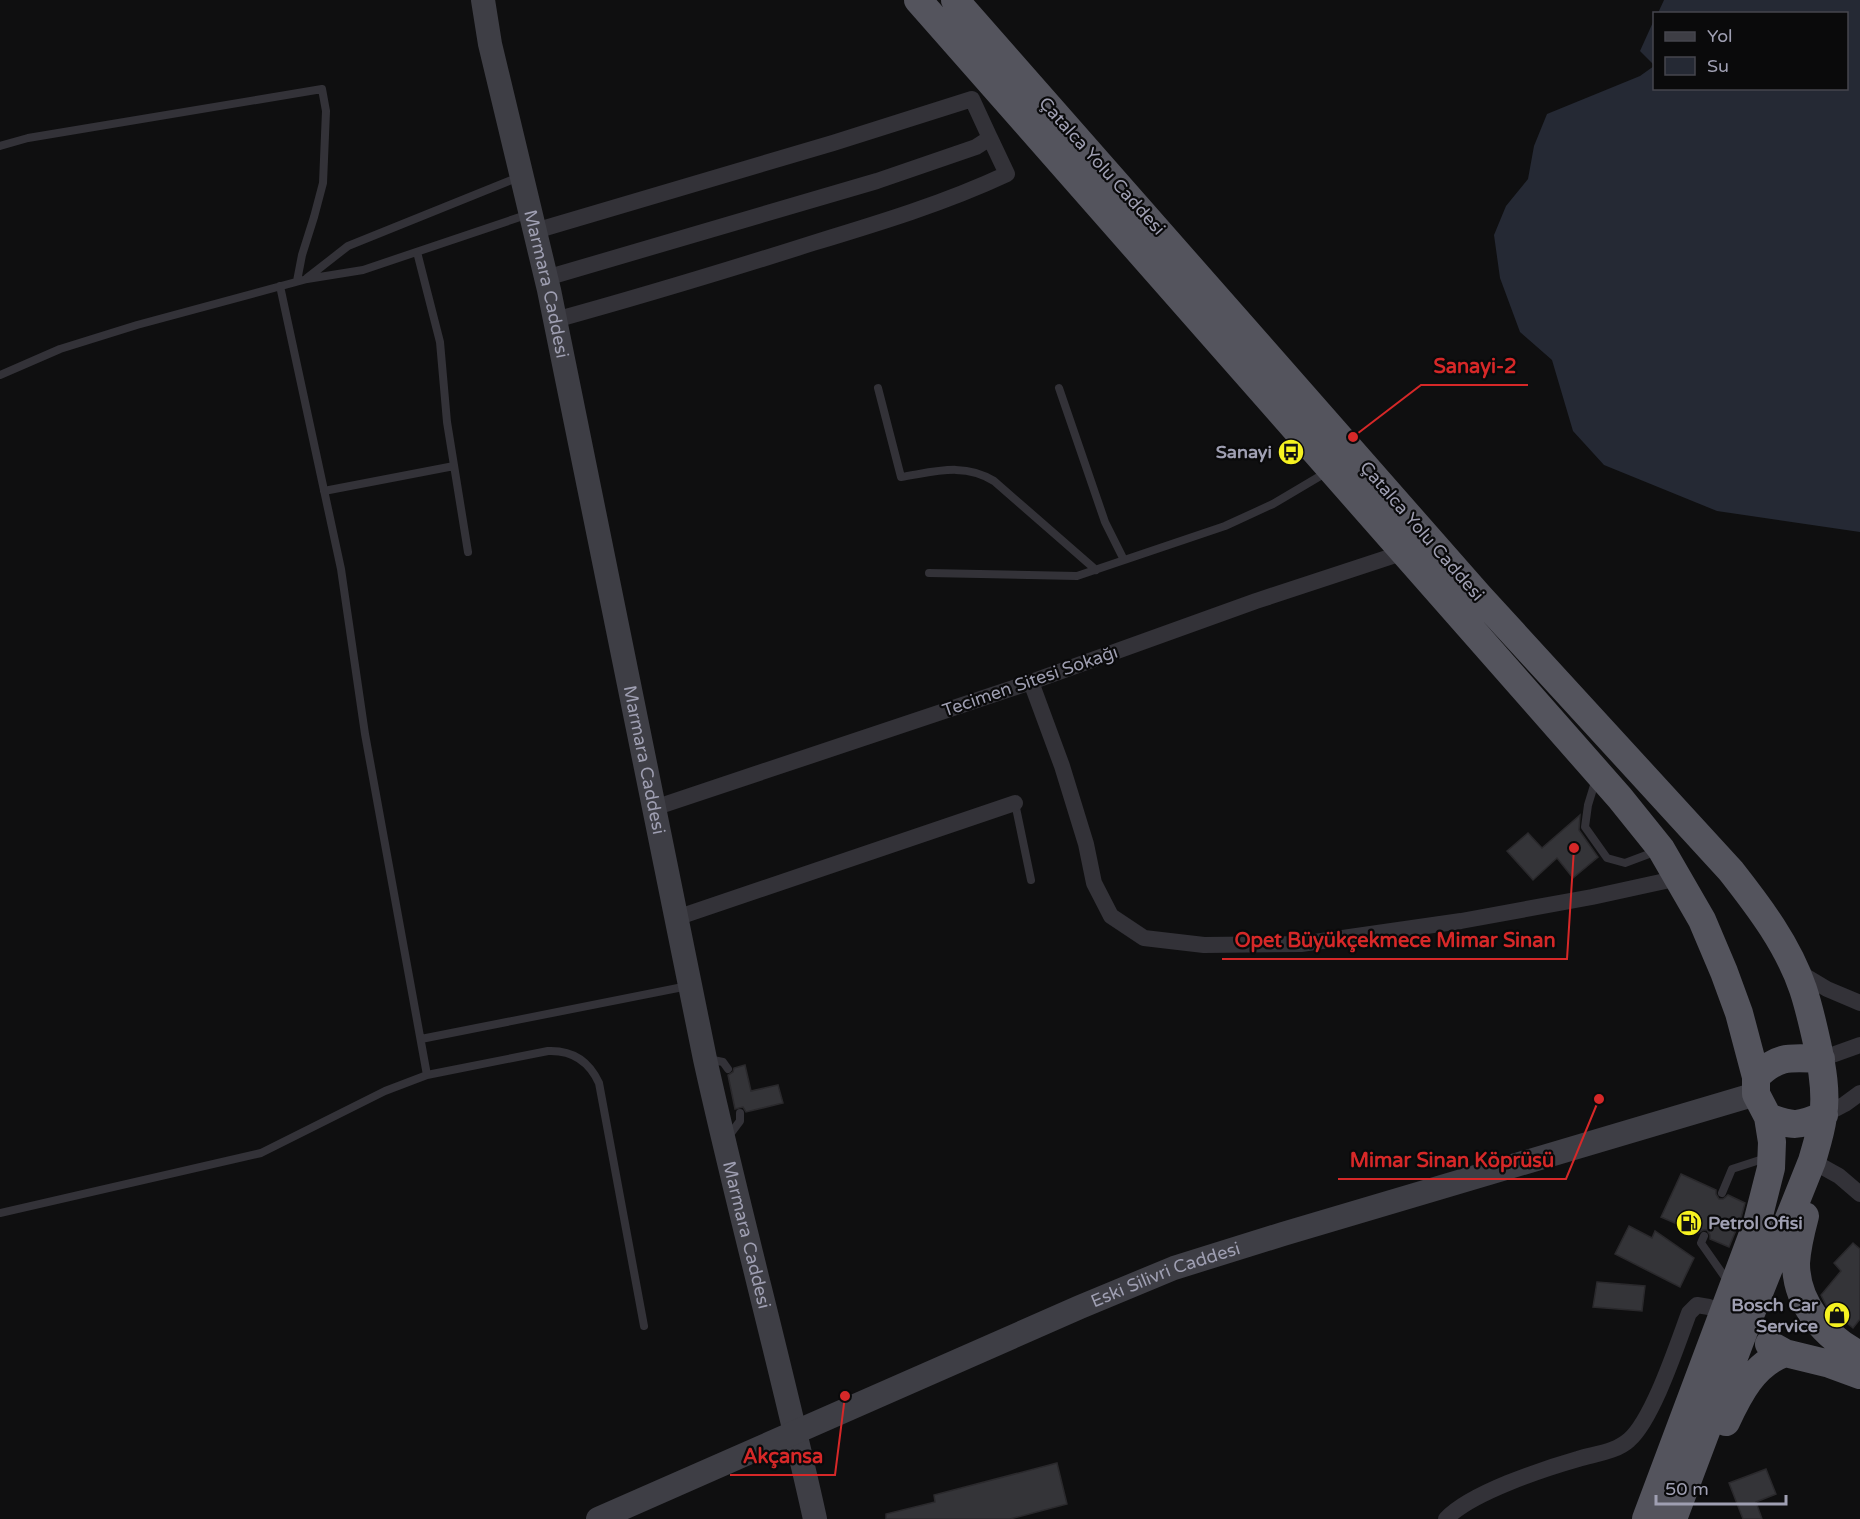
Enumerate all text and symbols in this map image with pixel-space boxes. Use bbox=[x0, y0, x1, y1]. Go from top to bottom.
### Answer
legend bbox=[1653, 12, 1848, 90]
text: Yol bbox=[1707, 25, 1733, 47]
text: Su bbox=[1707, 55, 1729, 77]
street label: Çatalca Yolu Caddesi bbox=[1034, 92, 1170, 240]
street label: Marmara Caddesi bbox=[519, 207, 574, 360]
callout: Sanayi-2 bbox=[1421, 347, 1528, 385]
text: Sanayi-2 bbox=[1433, 355, 1517, 379]
bus stop icon: Sanayi bbox=[1276, 437, 1306, 467]
place label: Sanayi bbox=[1216, 441, 1272, 463]
street label: Çatalca Yolu Caddesi bbox=[1355, 457, 1489, 605]
street label: Tecimen Sitesi Sokağı bbox=[939, 641, 1121, 721]
street label: Marmara Caddesi bbox=[618, 683, 670, 836]
callout: Opet Büyükçekmece Mimar Sinan bbox=[1222, 921, 1567, 959]
text: Opet Büyükçekmece Mimar Sinan bbox=[1234, 929, 1556, 953]
callout: Mimar Sinan Köprüsü bbox=[1338, 1141, 1566, 1179]
text: Mimar Sinan Köprüsü bbox=[1350, 1149, 1554, 1173]
street label: Marmara Caddesi bbox=[718, 1159, 776, 1311]
fuel station icon: Petrol Ofisi bbox=[1674, 1208, 1704, 1238]
place label: Petrol Ofisi bbox=[1708, 1212, 1803, 1234]
street label: Eski Silivri Caddesi bbox=[1087, 1237, 1243, 1312]
place label: Bosch Car Service bbox=[1731, 1294, 1819, 1337]
shop icon: Bosch Car Service bbox=[1822, 1300, 1852, 1330]
callout: Akçansa bbox=[730, 1437, 835, 1475]
text: Akçansa bbox=[743, 1445, 823, 1469]
scale bar bbox=[1656, 1468, 1786, 1506]
text: 50 m bbox=[1665, 1478, 1709, 1500]

